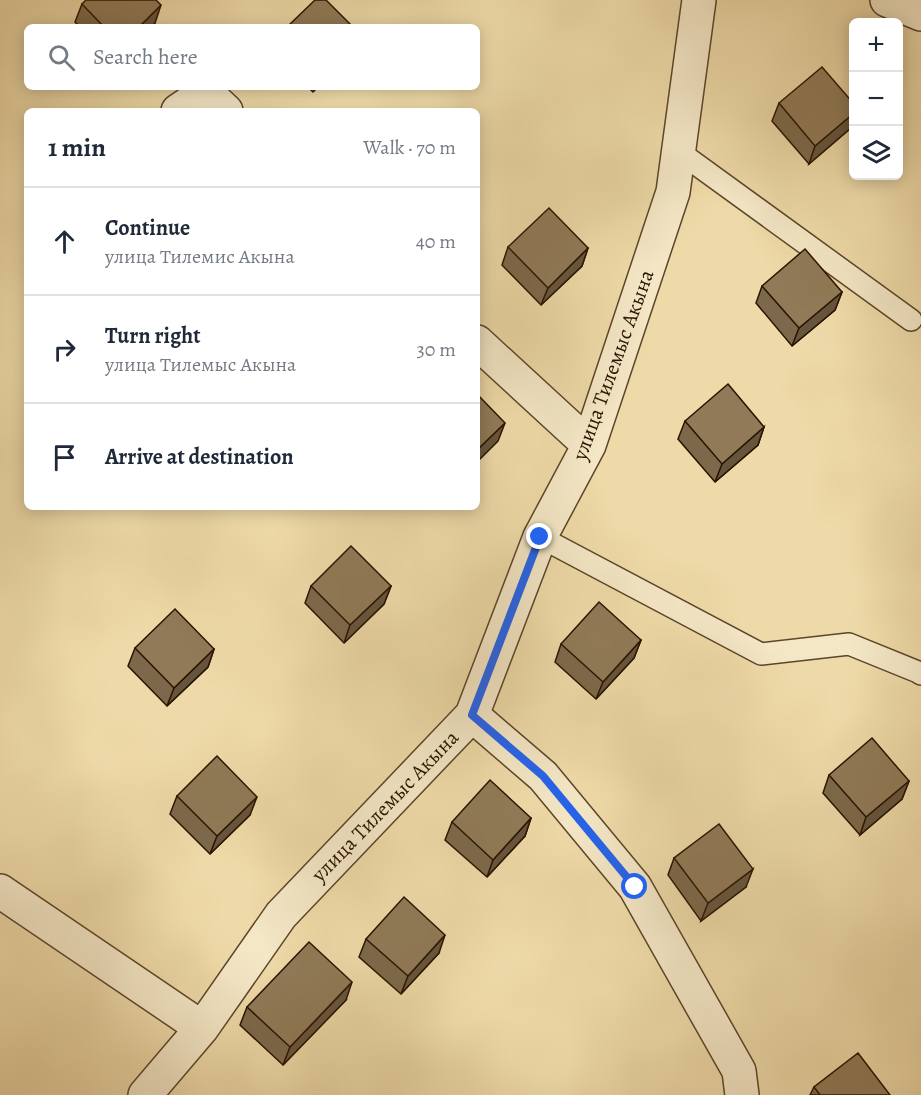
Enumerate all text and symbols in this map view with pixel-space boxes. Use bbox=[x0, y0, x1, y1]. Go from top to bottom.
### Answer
map controls bbox=[849, 18, 903, 180]
button: + bbox=[849, 18, 903, 72]
search box bbox=[24, 24, 480, 90]
icon: search bbox=[45, 41, 78, 74]
text: Search here bbox=[93, 42, 198, 72]
button: − bbox=[849, 72, 903, 126]
button: layers bbox=[849, 126, 903, 180]
text: 1 min bbox=[48, 130, 106, 165]
text: Walk · 70 m bbox=[363, 134, 456, 161]
text: Continue bbox=[105, 213, 190, 243]
icon: ahead bbox=[48, 225, 81, 258]
text: 40 m bbox=[416, 228, 456, 255]
text: улица Тилемис Акына bbox=[105, 243, 295, 270]
street label: улица Тилемыс Акына bbox=[565, 266, 661, 465]
text: Turn right bbox=[105, 321, 201, 351]
icon: right bbox=[48, 333, 81, 366]
text: 30 m bbox=[416, 336, 456, 363]
text: улица Тилемыс Акына bbox=[105, 351, 296, 378]
icon: arrive bbox=[48, 441, 81, 474]
text: Arrive at destination bbox=[105, 442, 294, 472]
route end bbox=[526, 523, 552, 549]
street label: улица Тилемыс Акына bbox=[304, 724, 465, 889]
route start bbox=[621, 873, 647, 899]

